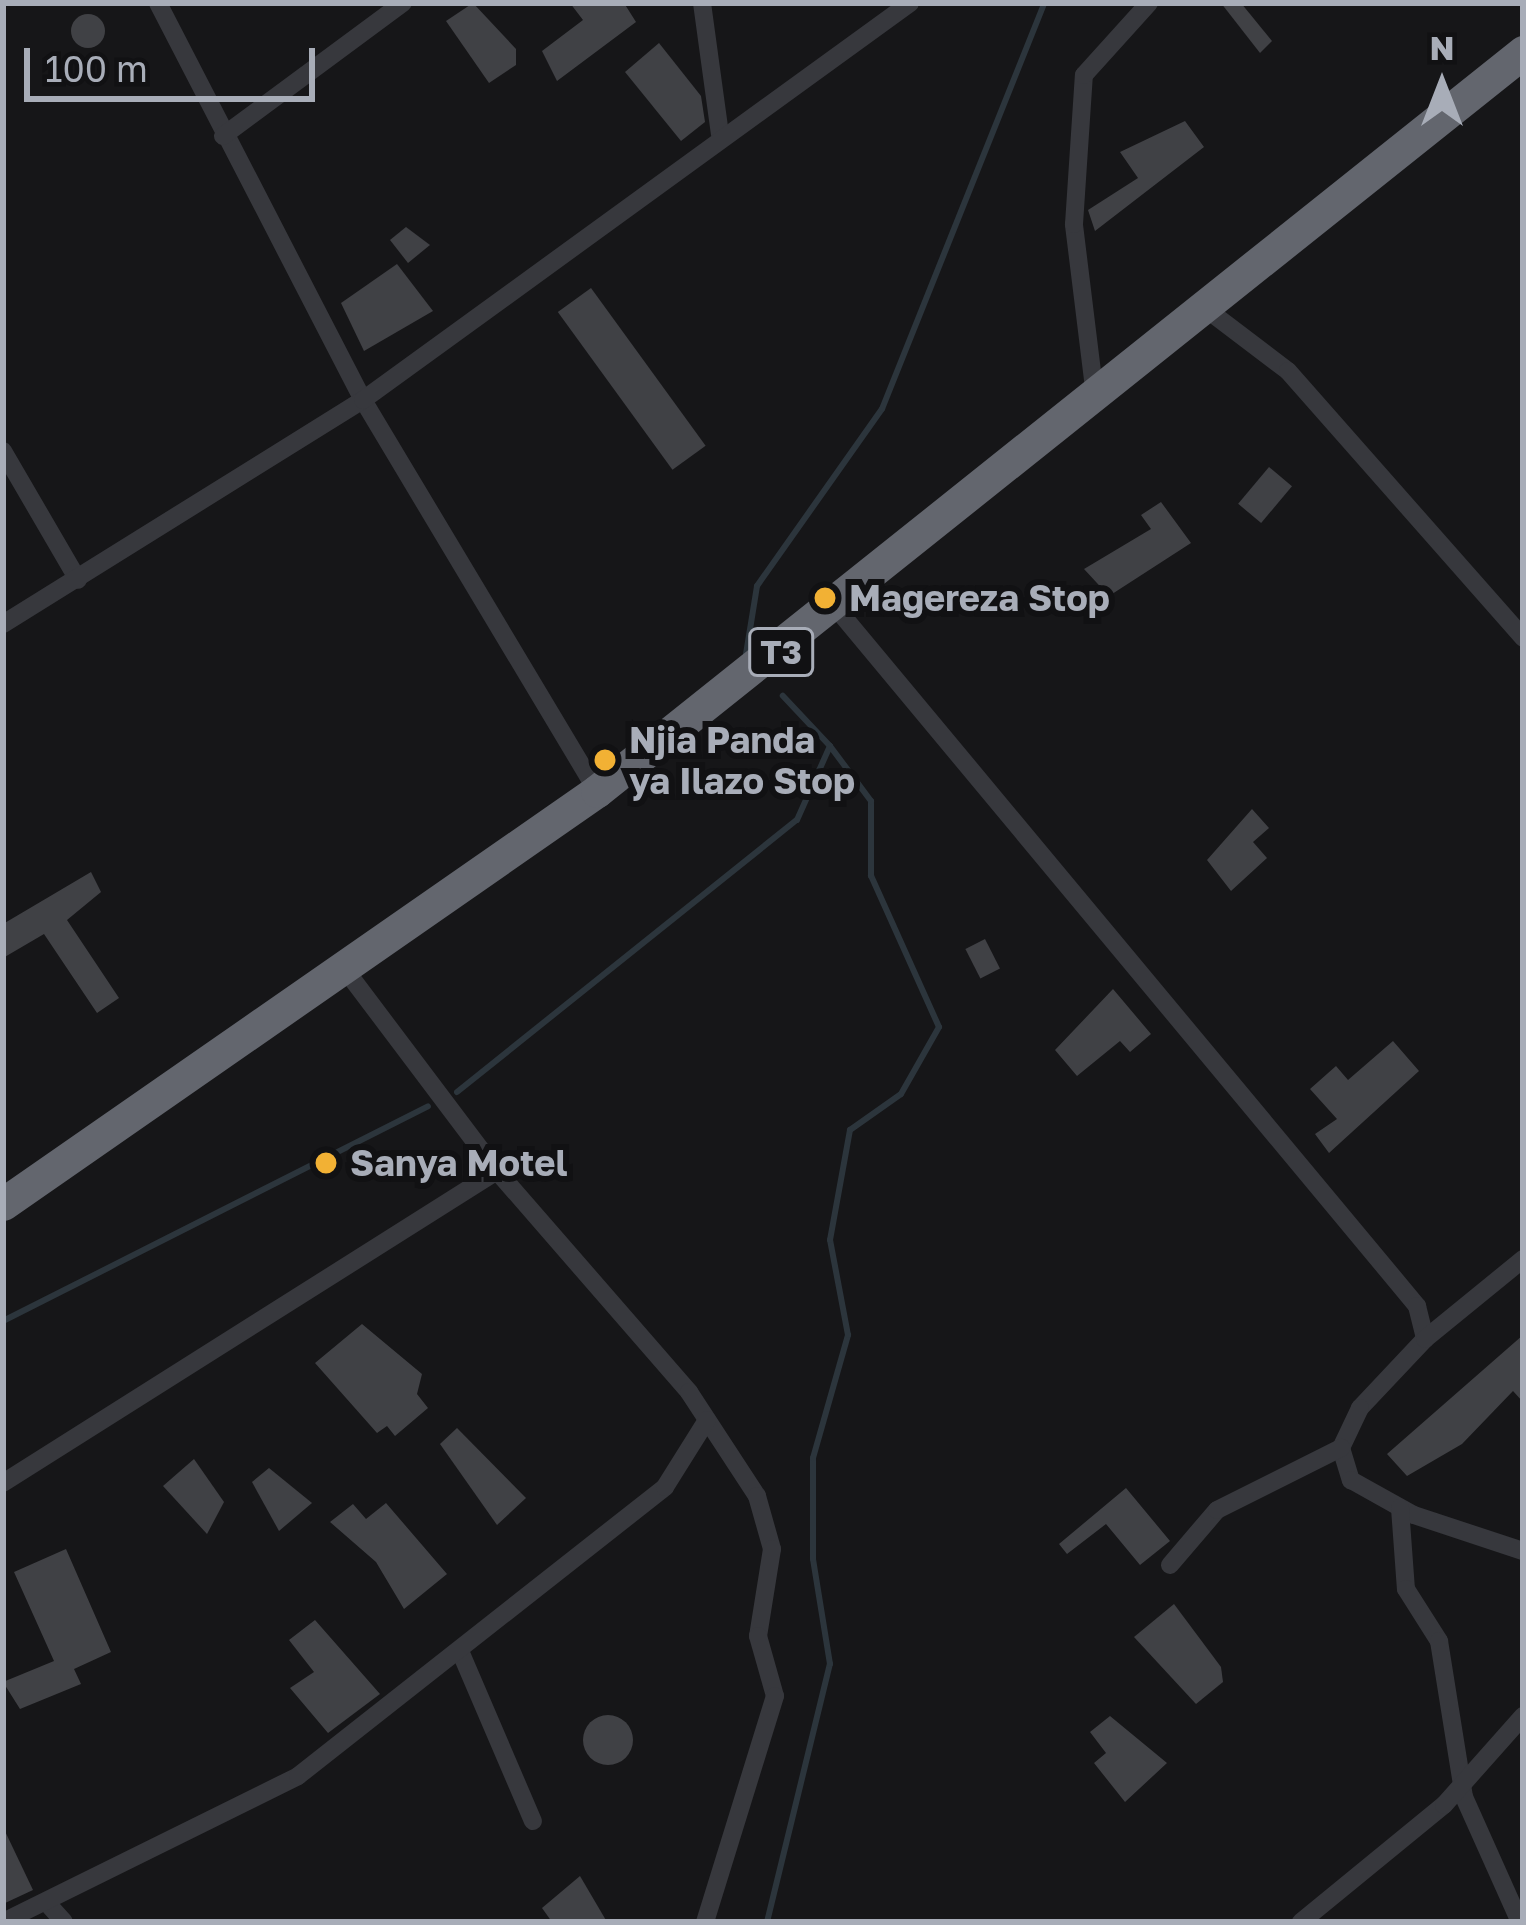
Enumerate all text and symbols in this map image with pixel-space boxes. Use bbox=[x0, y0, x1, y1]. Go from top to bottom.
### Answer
scale bar bbox=[30, 24, 321, 98]
north arrow bbox=[1382, 24, 1502, 144]
text: N bbox=[1429, 28, 1455, 67]
text: 100 m bbox=[45, 47, 148, 90]
place label: Magereza Stop bbox=[849, 576, 1110, 620]
marker: Magereza Stop bbox=[812, 585, 838, 611]
road number: T3 bbox=[748, 625, 814, 679]
place label: Njia Panda ya Ilazo Stop bbox=[629, 717, 855, 802]
marker: Njia Panda ya Ilazo Stop bbox=[592, 747, 618, 773]
place label: Sanya Motel bbox=[350, 1141, 568, 1185]
marker: Sanya Motel bbox=[313, 1150, 339, 1176]

